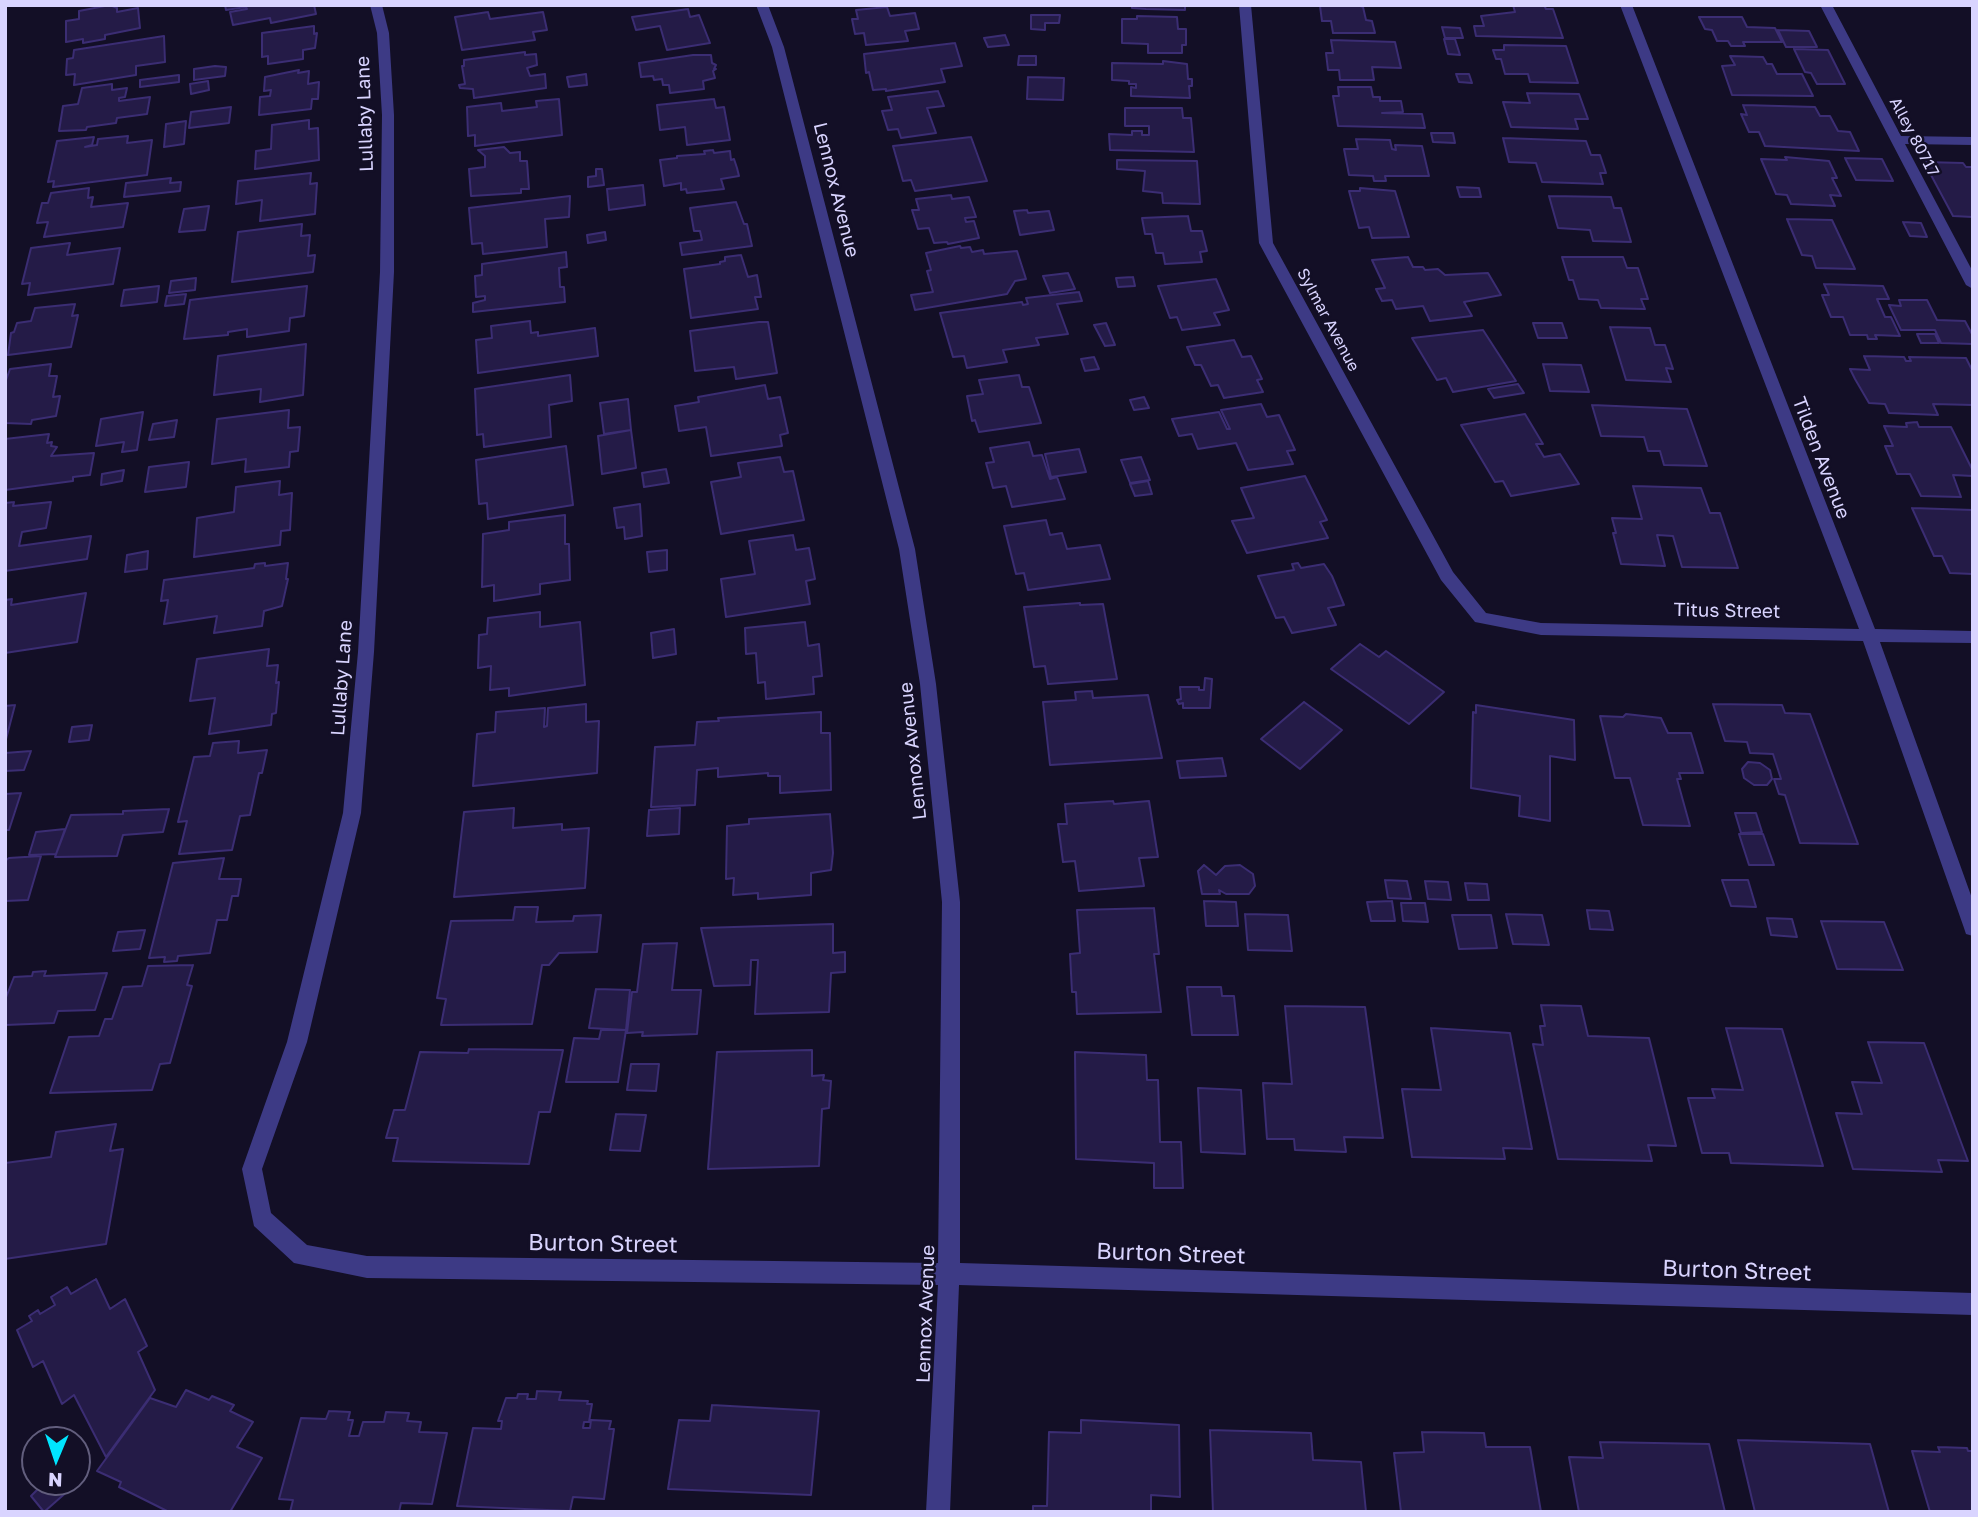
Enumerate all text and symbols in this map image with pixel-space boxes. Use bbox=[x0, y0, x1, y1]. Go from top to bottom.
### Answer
street label: Lullaby Lane bbox=[352, 56, 378, 172]
street label: Alley 80717 bbox=[1885, 94, 1943, 180]
street label: Lennox Avenue bbox=[808, 120, 864, 260]
street label: Sylmar Avenue bbox=[1293, 265, 1363, 375]
street label: Tilden Avenue bbox=[1787, 394, 1855, 522]
street label: Titus Street bbox=[1673, 599, 1781, 623]
street label: Lullaby Lane bbox=[327, 619, 357, 737]
street label: Lennox Avenue bbox=[894, 681, 932, 821]
street label: Burton Street bbox=[528, 1229, 678, 1259]
street label: Burton Street bbox=[1096, 1238, 1246, 1270]
street label: Lennox Avenue bbox=[912, 1244, 940, 1384]
street label: Burton Street bbox=[1662, 1255, 1812, 1287]
north arrow bbox=[21, 1426, 91, 1496]
text: N bbox=[48, 1469, 63, 1492]

